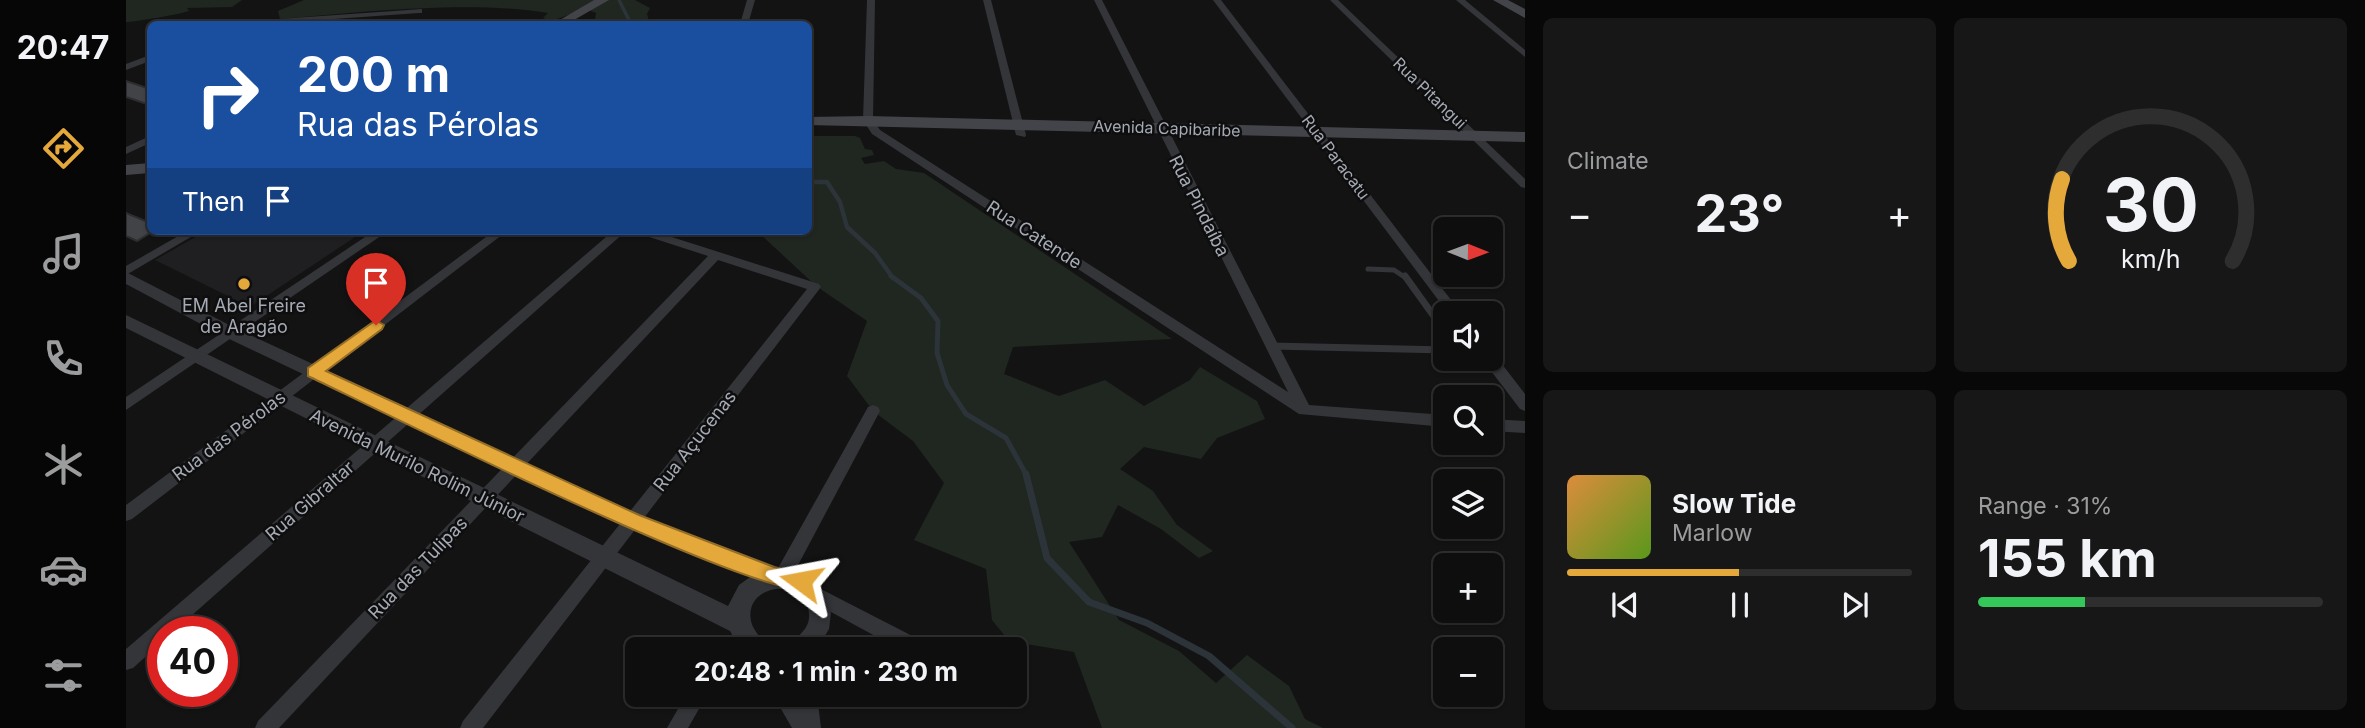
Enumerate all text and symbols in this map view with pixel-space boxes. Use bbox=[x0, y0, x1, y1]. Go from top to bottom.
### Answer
text: 20:47 bbox=[17, 28, 109, 67]
text: 200 m bbox=[297, 45, 450, 104]
icon: right bbox=[182, 49, 273, 140]
street label: Rua Pitangui bbox=[1389, 53, 1471, 133]
text: Rua das Pérolas bbox=[297, 105, 539, 144]
street label: Rua Paracatu bbox=[1298, 111, 1374, 203]
street label: Avenida Capibaribe bbox=[1093, 115, 1241, 141]
icon: directions bbox=[39, 124, 88, 173]
text: Climate bbox=[1567, 147, 1649, 175]
street label: Rua Pindaíba bbox=[1165, 152, 1234, 260]
text: 30 bbox=[2102, 160, 2199, 249]
icon: arrive bbox=[259, 182, 297, 220]
text: 23° bbox=[1695, 182, 1784, 245]
text: Then bbox=[182, 186, 245, 217]
text: − bbox=[1567, 191, 1592, 237]
text: + bbox=[1887, 191, 1912, 237]
street label: Rua Catende bbox=[983, 196, 1086, 273]
north arrow bbox=[1433, 217, 1503, 287]
map controls bbox=[1433, 217, 1503, 707]
icon: music bbox=[39, 229, 88, 278]
text: km/h bbox=[2121, 244, 2180, 274]
pin bbox=[346, 253, 406, 325]
icon: arrive bbox=[357, 264, 395, 302]
marker: EM Abel Freire de Aragão bbox=[236, 276, 252, 292]
place label: EM Abel Freire de Aragão bbox=[182, 295, 306, 337]
button: sound bbox=[1433, 301, 1503, 371]
icon: phone bbox=[39, 334, 88, 383]
button: search bbox=[1433, 385, 1503, 455]
street label: Rua das Pérolas bbox=[168, 386, 289, 485]
street label: Rua Açucenas bbox=[649, 386, 740, 495]
street label: Avenida Murilo Rolim Júnior bbox=[306, 404, 528, 527]
icon: climate bbox=[39, 440, 88, 489]
street label: Rua Gibraltar bbox=[261, 456, 358, 545]
button: layers bbox=[1433, 469, 1503, 539]
text: Slow Tide bbox=[1672, 488, 1796, 519]
text: Range · 31% bbox=[1978, 492, 2112, 520]
street label: Rua das Tulipas bbox=[364, 512, 472, 623]
text: Marlow bbox=[1672, 519, 1752, 547]
text: 155 km bbox=[1978, 527, 2157, 590]
position arrow bbox=[764, 544, 838, 618]
icon: car bbox=[39, 545, 88, 594]
button: + bbox=[1433, 553, 1503, 623]
icon: previous bbox=[1606, 586, 1644, 624]
icon: pause bbox=[1721, 586, 1759, 624]
icon: next bbox=[1836, 586, 1874, 624]
speed limit sign: 40 bbox=[147, 616, 238, 707]
button: − bbox=[1433, 637, 1503, 707]
icon: filters bbox=[39, 651, 88, 700]
text: 20:48 · 1 min · 230 m bbox=[694, 656, 958, 687]

